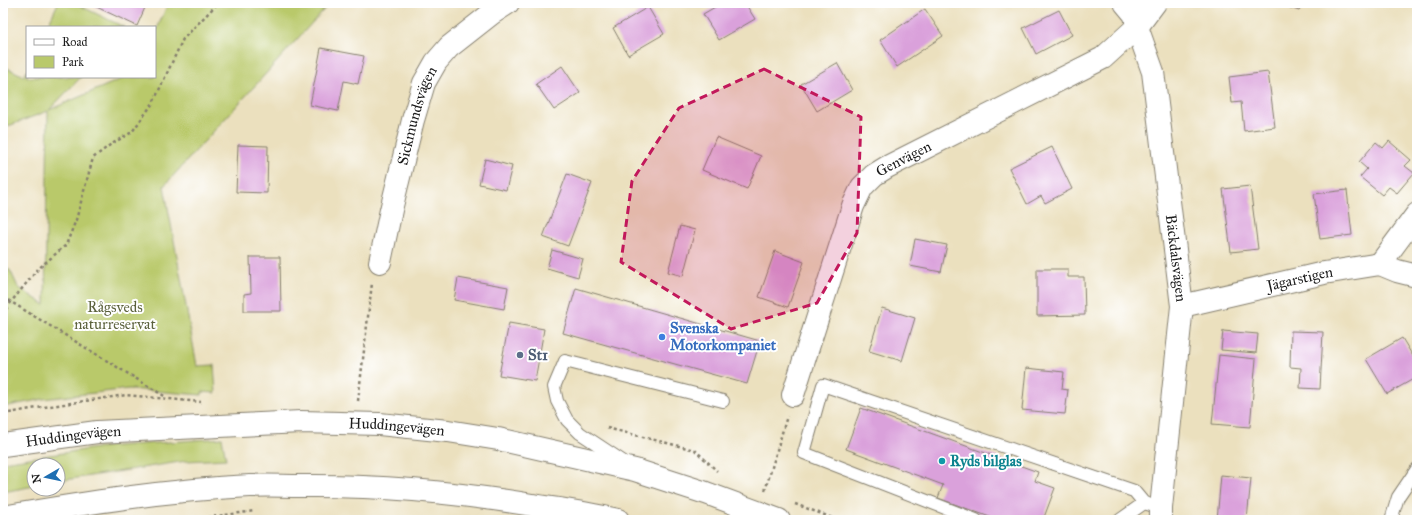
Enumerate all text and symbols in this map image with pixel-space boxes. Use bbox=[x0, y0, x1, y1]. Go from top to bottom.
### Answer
legend bbox=[26, 26, 156, 78]
text: Road bbox=[62, 35, 88, 49]
text: Park bbox=[62, 55, 84, 69]
street label: Sickmundsvägen bbox=[393, 63, 441, 167]
street label: Genvägen bbox=[872, 137, 934, 181]
street label: Bäckdalsvägen bbox=[1162, 213, 1190, 303]
street label: Jägarstigen bbox=[1263, 263, 1334, 296]
park label: Rågsveds naturreservat bbox=[74, 298, 156, 333]
place label: Svenska Motorkompaniet bbox=[670, 319, 777, 355]
marker: Svenska Motorkompaniet bbox=[657, 332, 667, 342]
place label: St1 bbox=[528, 346, 548, 364]
marker: St1 bbox=[515, 350, 525, 360]
street label: Huddingevägen bbox=[349, 414, 446, 440]
street label: Huddingevägen bbox=[24, 422, 122, 451]
place label: Ryds bilglas bbox=[950, 452, 1022, 471]
marker: Ryds bilglas bbox=[937, 456, 947, 466]
north arrow bbox=[26, 457, 66, 497]
text: N bbox=[29, 472, 44, 484]

